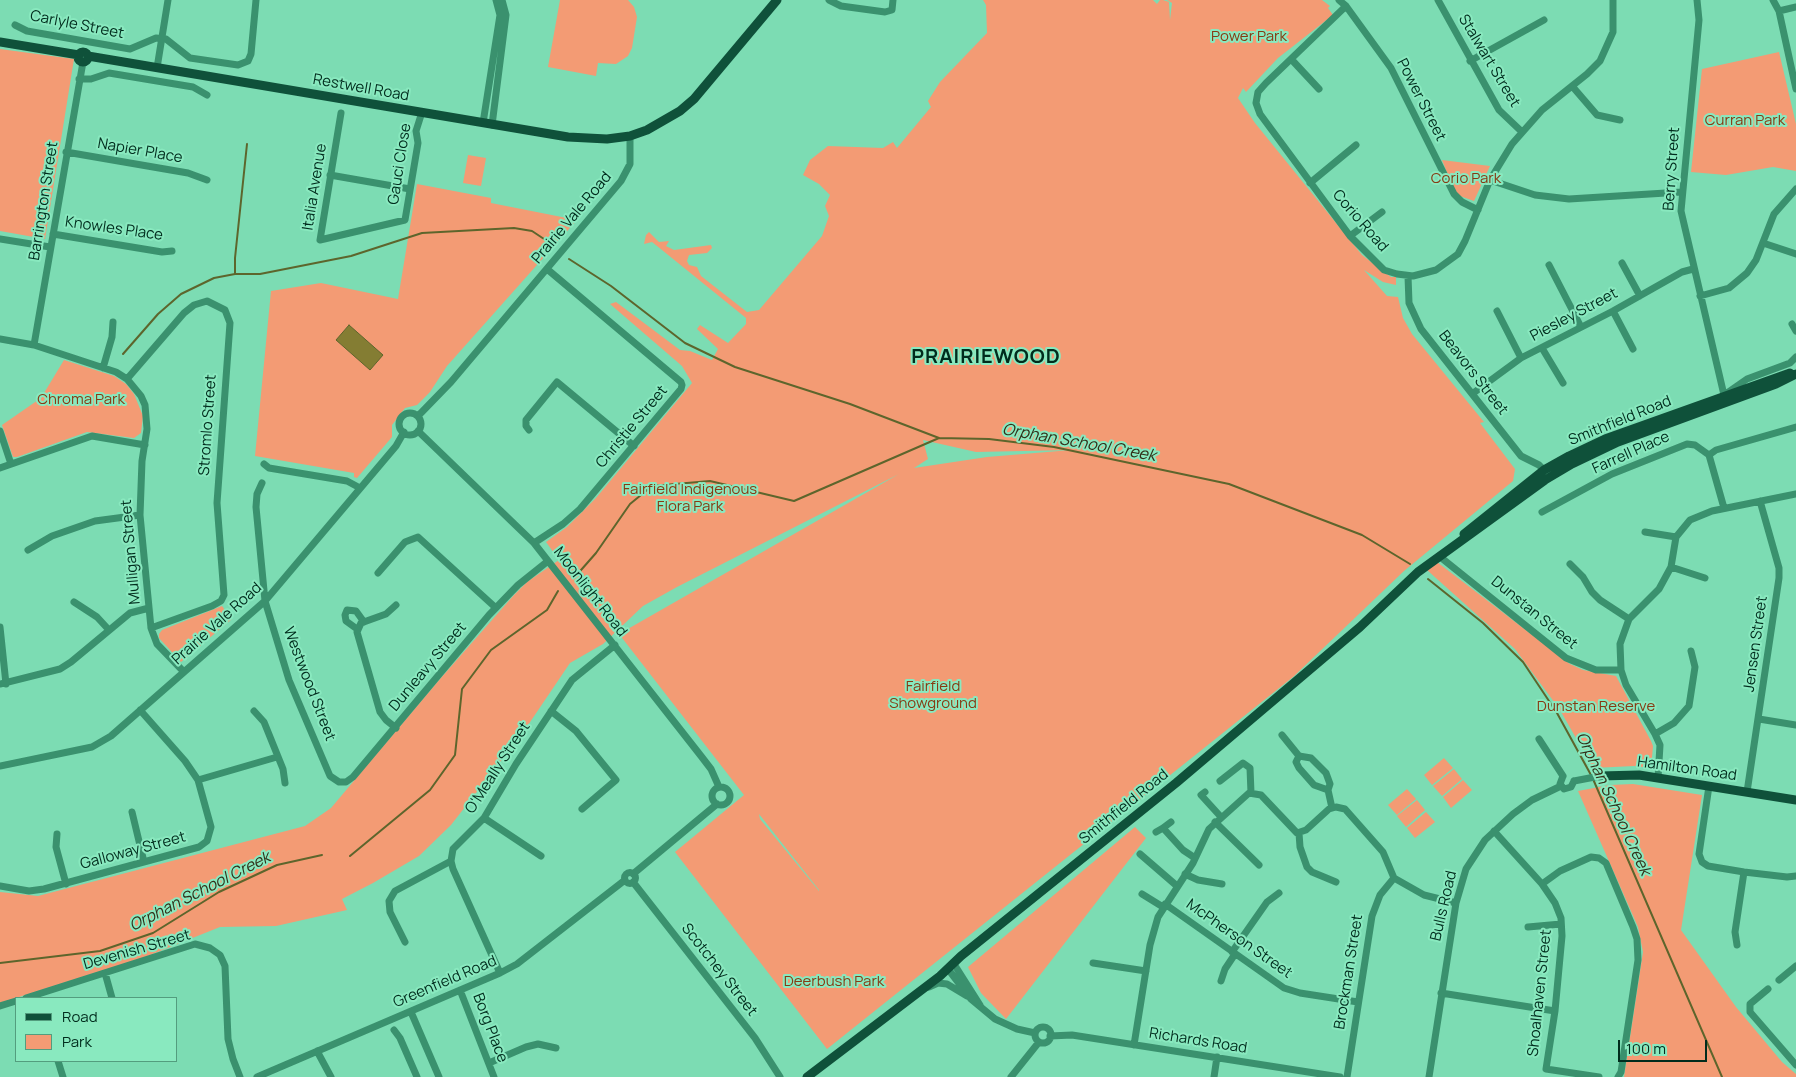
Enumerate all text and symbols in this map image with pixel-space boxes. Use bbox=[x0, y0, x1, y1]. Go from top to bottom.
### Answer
street label: Carlyle Street bbox=[29, 7, 125, 43]
street label: Stalwart Street bbox=[1454, 11, 1524, 111]
park label: Power Park bbox=[1211, 28, 1287, 46]
street label: Power Street bbox=[1393, 56, 1449, 144]
street label: Restwell Road bbox=[311, 71, 411, 105]
park label: Curran Park bbox=[1705, 112, 1785, 130]
street label: Gauci Close bbox=[385, 122, 415, 206]
street label: Berry Street bbox=[1660, 127, 1684, 211]
street label: Napier Place bbox=[96, 135, 184, 167]
street label: Barrington Street bbox=[26, 140, 62, 262]
street label: Italia Avenue bbox=[299, 142, 331, 232]
street label: Prairie Vale Road bbox=[528, 168, 616, 268]
park label: Corio Park bbox=[1431, 170, 1501, 188]
street label: Corio Road bbox=[1328, 186, 1392, 256]
street label: Knowles Place bbox=[64, 213, 164, 245]
street label: Piesley Street bbox=[1527, 284, 1621, 346]
street label: Beavors Street bbox=[1434, 327, 1512, 419]
district label: PRAIRIEWOOD bbox=[910, 345, 1062, 369]
street label: Stromlo Street bbox=[195, 374, 221, 476]
street label: Christie Street bbox=[592, 382, 672, 472]
park label: Chroma Park bbox=[37, 391, 125, 409]
street label: Smithfield Road bbox=[1566, 392, 1674, 450]
water label: Orphan School Creek bbox=[1001, 420, 1157, 466]
street label: Farrell Place bbox=[1590, 428, 1672, 478]
park label: Fairfield Indigenous Flora Park bbox=[623, 481, 757, 516]
street label: Mulligan Street bbox=[117, 499, 145, 605]
street label: Moonlight Road bbox=[549, 544, 631, 640]
street label: Dunstan Street bbox=[1487, 573, 1581, 653]
street label: Prairie Vale Road bbox=[169, 579, 265, 669]
street label: Jensen Street bbox=[1740, 595, 1772, 693]
street label: Dunleavy Street bbox=[386, 619, 470, 715]
street label: Westwood Street bbox=[279, 624, 339, 744]
park label: Fairfield Showground bbox=[889, 678, 977, 713]
park label: Dunstan Reserve bbox=[1537, 698, 1655, 716]
street label: O'Meally Street bbox=[462, 719, 534, 817]
water label: Orphan School Creek bbox=[1571, 729, 1655, 879]
street label: Hamilton Road bbox=[1636, 753, 1738, 785]
street label: Smithfield Road bbox=[1076, 766, 1172, 848]
street label: Galloway Street bbox=[78, 828, 188, 874]
water label: Orphan School Creek bbox=[126, 848, 274, 936]
street label: Bulls Road bbox=[1427, 869, 1461, 943]
street label: McPherson Street bbox=[1182, 896, 1296, 982]
street label: Brockman Street bbox=[1331, 913, 1367, 1031]
street label: Scotchey Street bbox=[677, 920, 761, 1020]
street label: Devenish Street bbox=[81, 926, 193, 974]
street label: Shoalhaven Street bbox=[1524, 929, 1556, 1057]
street label: Greenfield Road bbox=[390, 952, 500, 1012]
park label: Deerbush Park bbox=[784, 973, 884, 991]
street label: Borg Place bbox=[469, 991, 511, 1065]
legend bbox=[15, 997, 178, 1062]
text: Road bbox=[62, 1006, 98, 1027]
street label: Richards Road bbox=[1148, 1024, 1248, 1058]
scale bar bbox=[1621, 1030, 1710, 1062]
text: Park bbox=[62, 1031, 92, 1052]
text: 100 m bbox=[1626, 1038, 1666, 1059]

